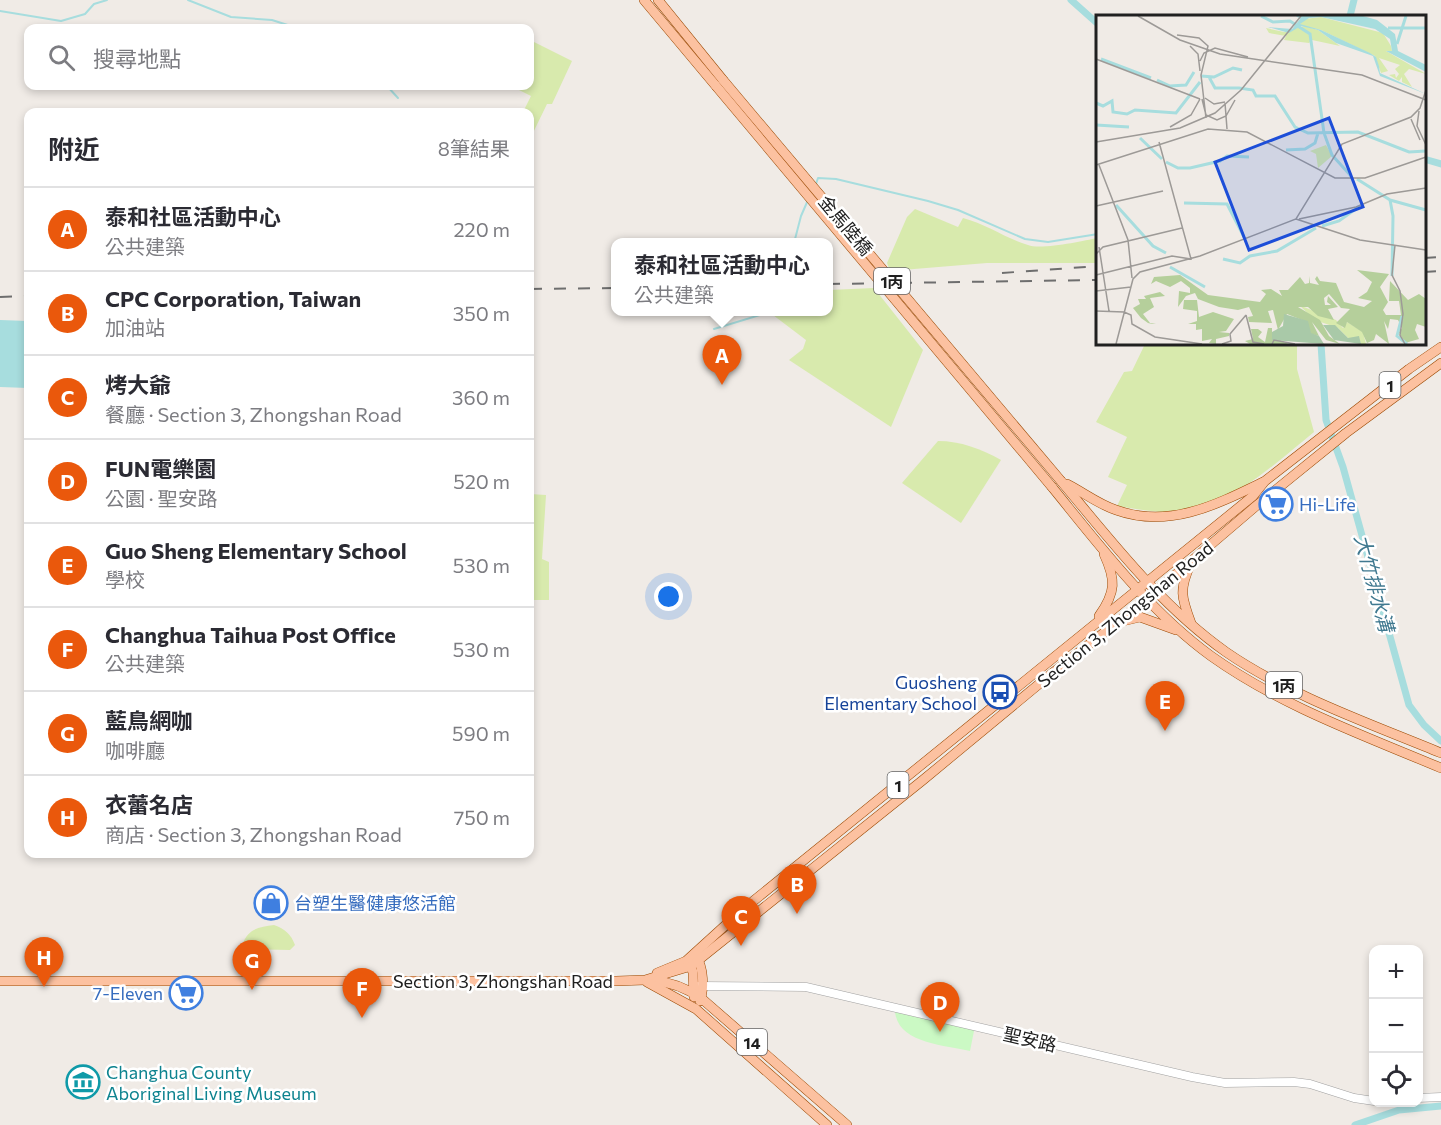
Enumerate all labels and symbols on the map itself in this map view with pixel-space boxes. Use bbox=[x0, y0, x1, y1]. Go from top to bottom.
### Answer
inset map bbox=[1096, 15, 1426, 345]
street label: 金馬陸橋 bbox=[814, 190, 878, 260]
road number: 1丙 bbox=[874, 268, 910, 294]
pin: A bbox=[702, 336, 742, 385]
road number: 1 bbox=[1380, 372, 1400, 398]
supermarket icon: Hi-Life bbox=[1258, 486, 1294, 522]
place label: Hi-Life bbox=[1299, 493, 1356, 515]
water label: 大竹排水溝 bbox=[1350, 532, 1400, 637]
street label: Section 3, Zhongshan Road bbox=[1033, 536, 1217, 692]
your location bbox=[654, 582, 683, 611]
place label: Guosheng Elementary School bbox=[824, 671, 977, 714]
road number: 1丙 bbox=[1266, 672, 1302, 698]
bus stop icon: Guosheng Elementary School bbox=[982, 674, 1018, 710]
pin: E bbox=[1146, 682, 1184, 731]
road number: 1 bbox=[888, 772, 908, 798]
pin: B bbox=[778, 864, 816, 914]
shop icon: 台塑生醫健康悠活館 bbox=[253, 885, 289, 921]
place label: 台塑生醫健康悠活館 bbox=[294, 892, 456, 914]
pin: C bbox=[722, 896, 760, 946]
pin: H bbox=[24, 938, 63, 987]
pin: G bbox=[232, 940, 272, 990]
pin: F bbox=[342, 968, 382, 1018]
street label: Section 3, Zhongshan Road bbox=[393, 970, 613, 992]
supermarket icon: 7-Eleven bbox=[168, 975, 204, 1011]
place label: 7-Eleven bbox=[93, 982, 163, 1004]
pin: D bbox=[920, 982, 960, 1032]
street label: 聖安路 bbox=[1001, 1022, 1059, 1056]
road number: 14 bbox=[737, 1029, 767, 1055]
place label: Changhua County Aboriginal Living Museum bbox=[106, 1061, 317, 1104]
museum icon: Changhua County Aboriginal Living Museum bbox=[65, 1064, 101, 1100]

